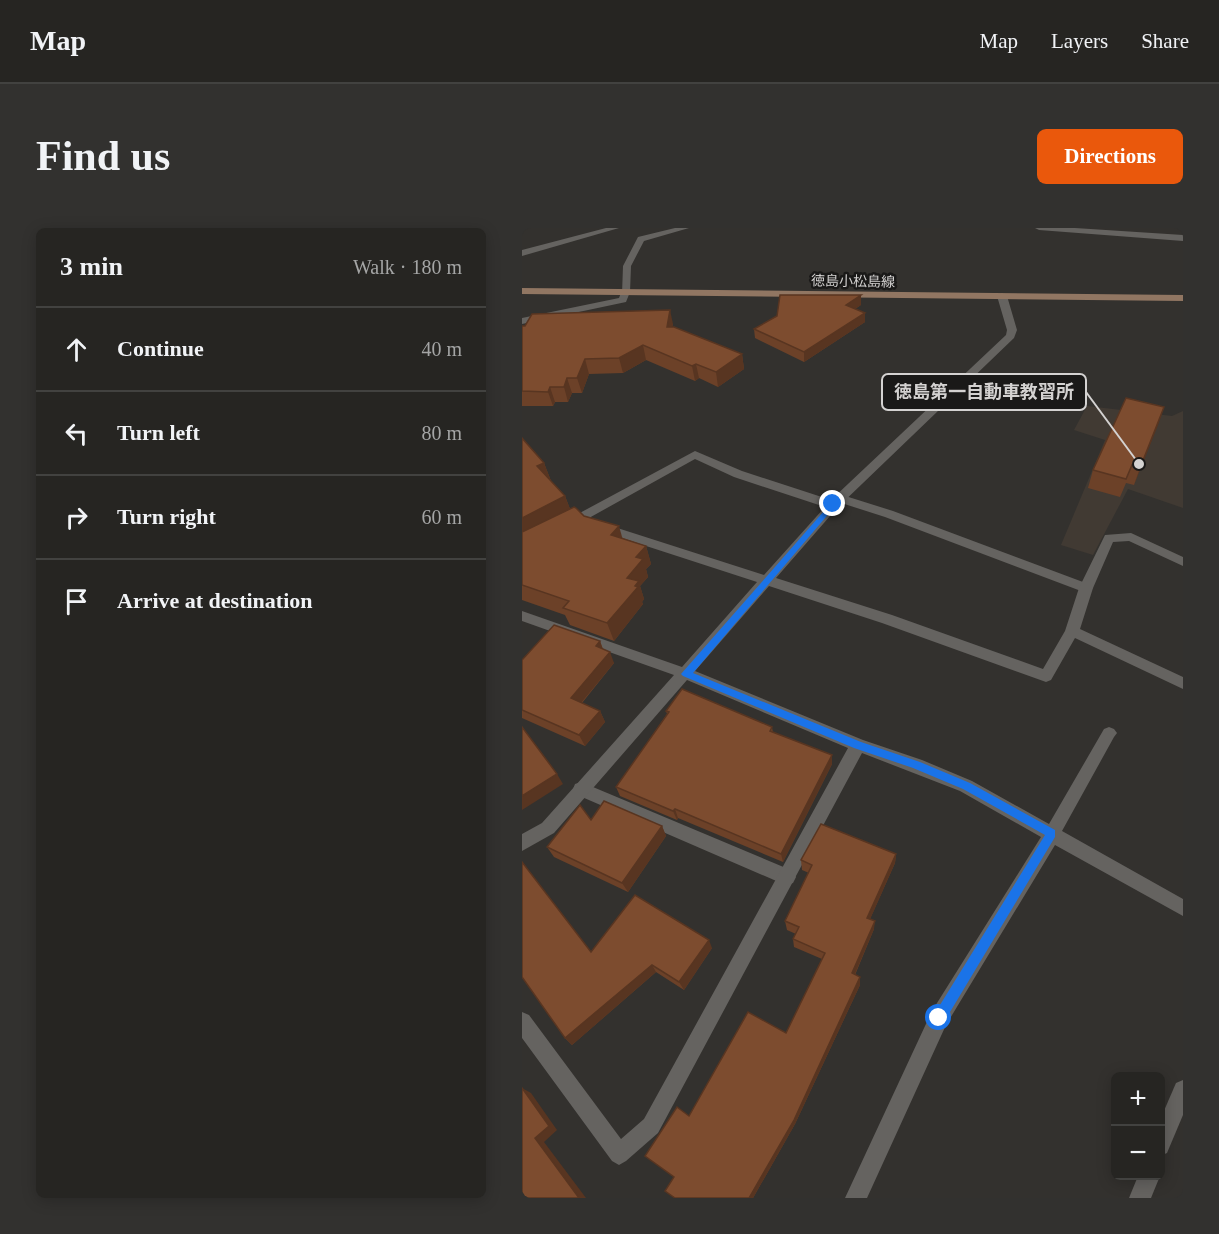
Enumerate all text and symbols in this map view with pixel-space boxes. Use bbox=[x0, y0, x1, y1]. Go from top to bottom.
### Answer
text: Map bbox=[30, 25, 86, 56]
text: Map bbox=[980, 29, 1018, 53]
text: Layers bbox=[1051, 29, 1108, 53]
text: Share bbox=[1141, 29, 1189, 53]
button: Directions bbox=[1037, 129, 1183, 184]
text: Find us bbox=[36, 133, 170, 179]
text: 3 min bbox=[60, 252, 123, 281]
text: Walk · 180 m bbox=[353, 256, 462, 278]
street label: 徳島小松島線 bbox=[811, 273, 895, 290]
icon: ahead bbox=[60, 333, 93, 366]
text: Continue bbox=[117, 336, 204, 361]
text: 40 m bbox=[421, 338, 462, 360]
callout: 徳島第一自動車教習所 bbox=[882, 374, 1086, 410]
text: 徳島第一自動車教習所 bbox=[894, 382, 1074, 402]
icon: left bbox=[60, 417, 93, 450]
text: Turn left bbox=[117, 420, 200, 445]
text: 80 m bbox=[421, 422, 462, 444]
route end bbox=[819, 490, 845, 516]
icon: right bbox=[60, 501, 93, 534]
text: Turn right bbox=[117, 504, 216, 529]
text: 60 m bbox=[421, 506, 462, 528]
icon: arrive bbox=[60, 585, 93, 618]
text: Arrive at destination bbox=[117, 588, 313, 613]
route start bbox=[925, 1004, 951, 1030]
map controls bbox=[1111, 1072, 1165, 1180]
button: + bbox=[1111, 1072, 1165, 1126]
button: − bbox=[1111, 1126, 1165, 1180]

